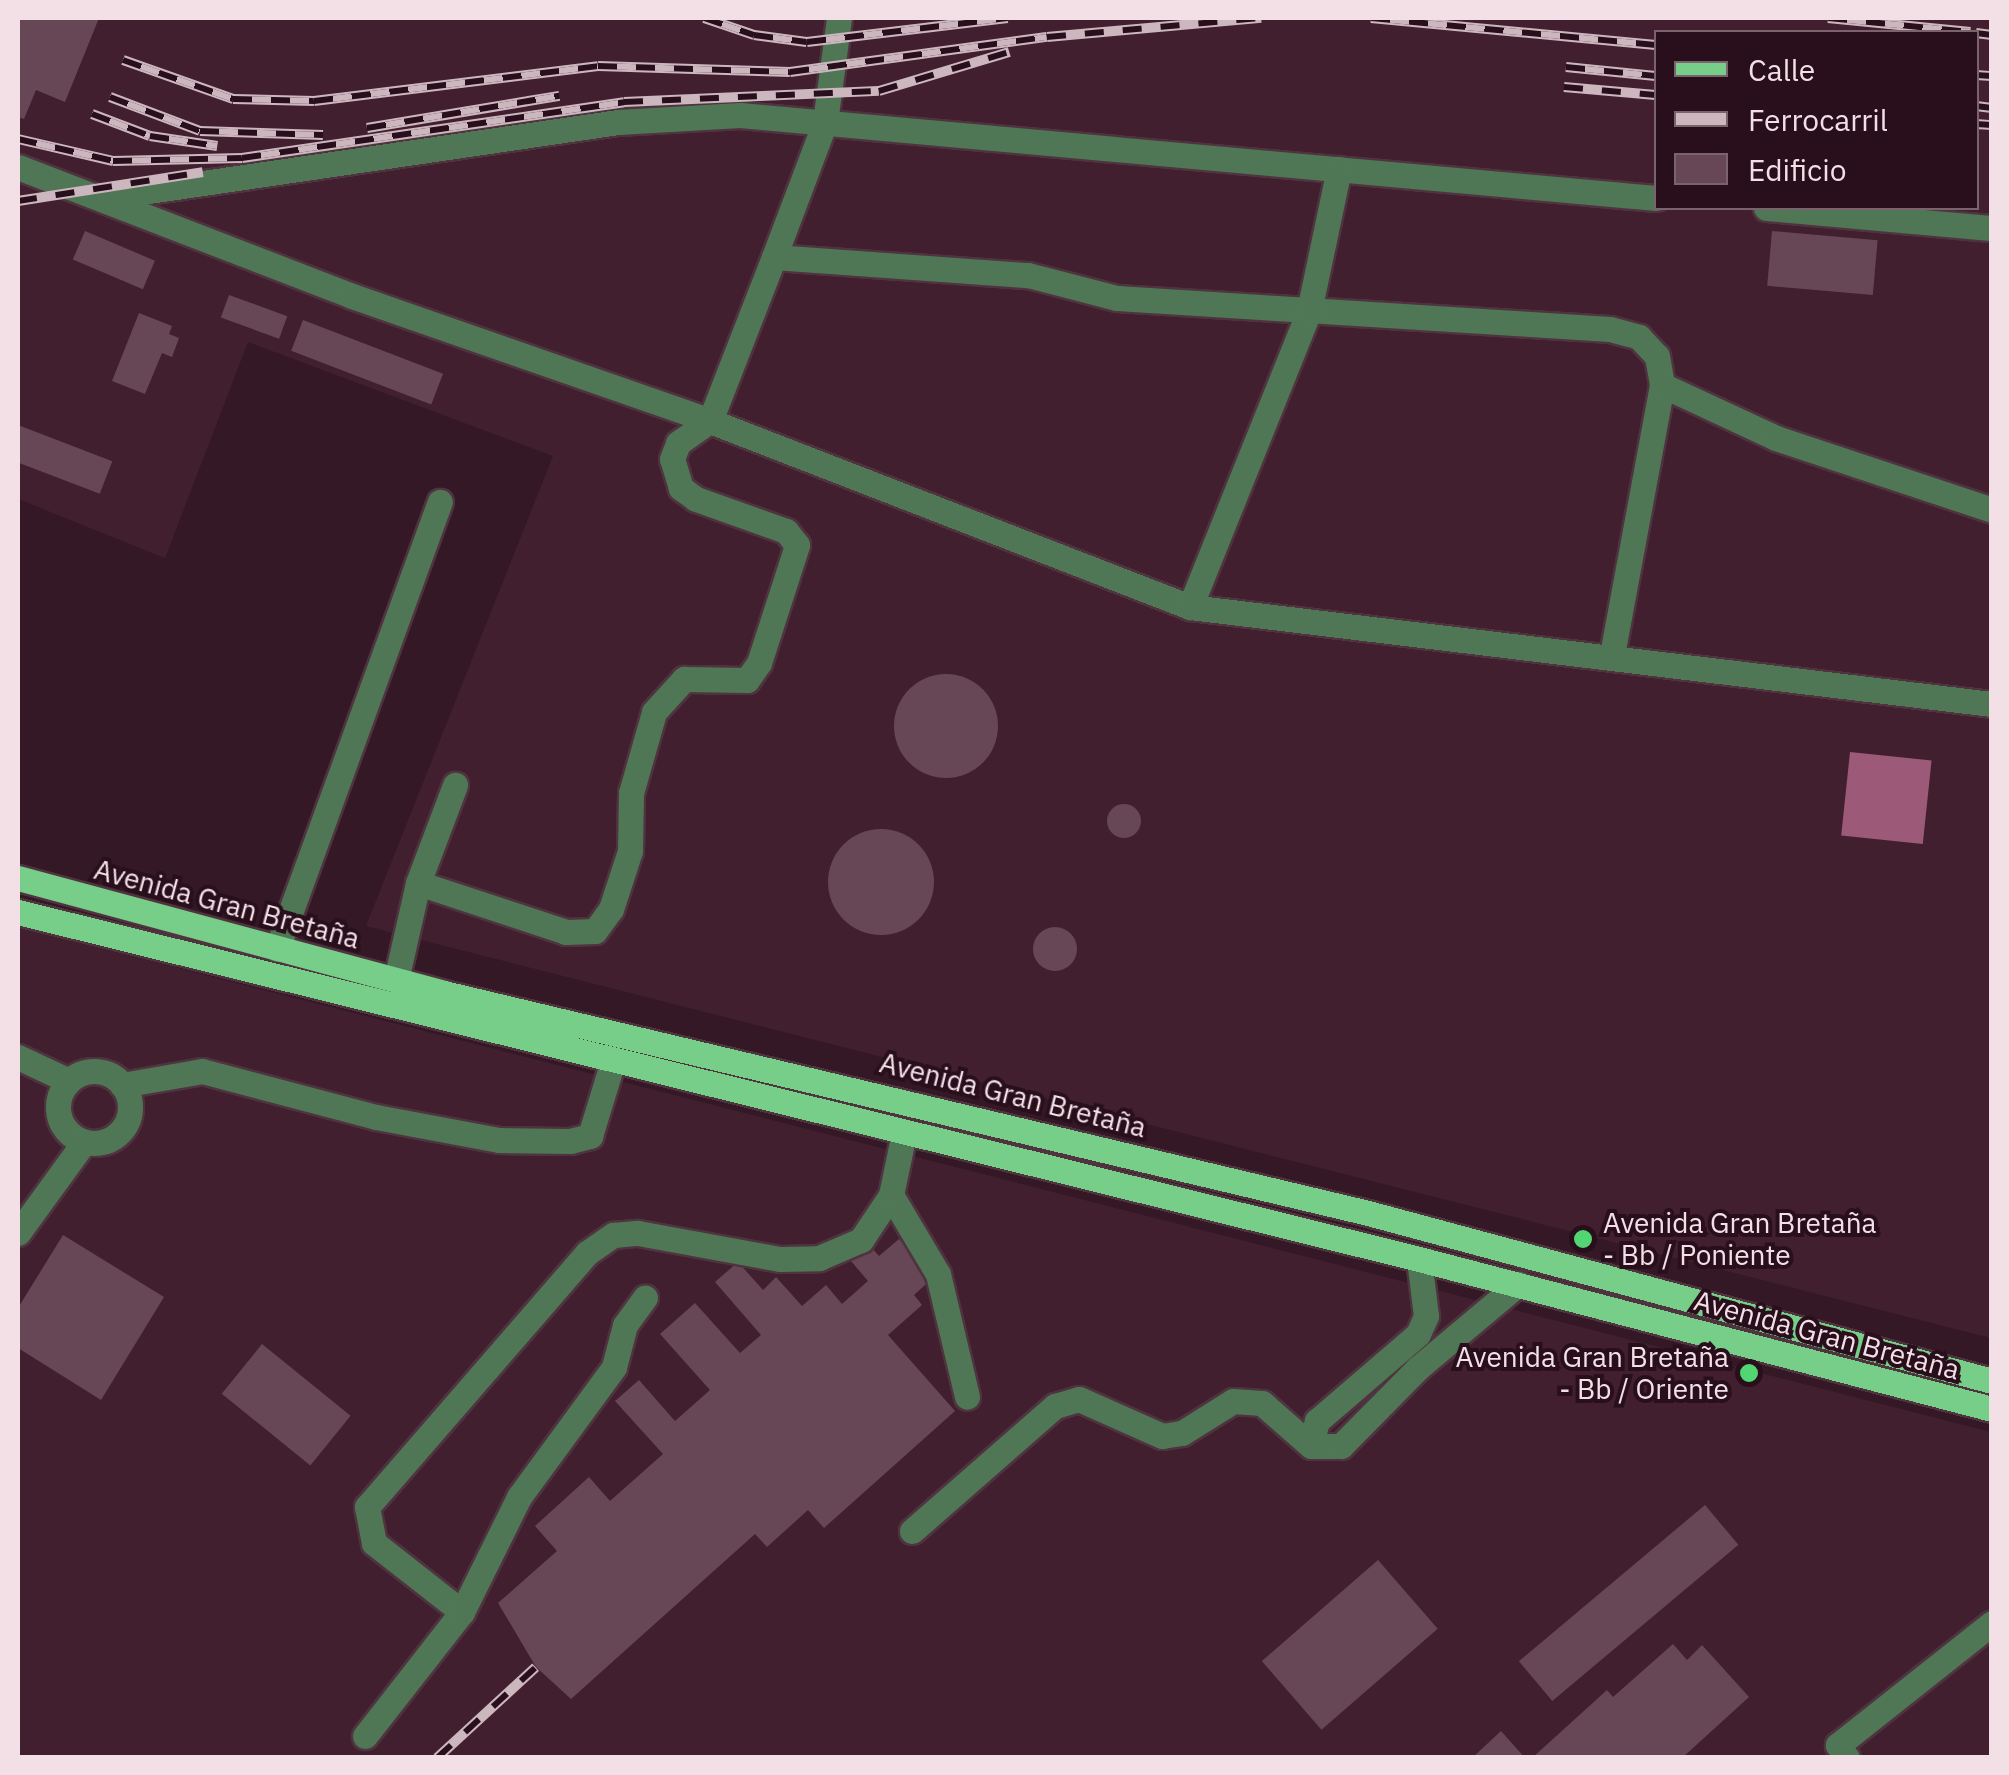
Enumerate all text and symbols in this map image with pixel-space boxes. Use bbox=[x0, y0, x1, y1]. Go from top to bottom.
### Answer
legend bbox=[1654, 30, 1979, 210]
text: Calle bbox=[1748, 50, 1815, 89]
text: Ferrocarril bbox=[1748, 100, 1888, 139]
text: Edificio bbox=[1748, 150, 1847, 189]
street label: Avenida Gran Bretaña bbox=[91, 852, 363, 956]
street label: Avenida Gran Bretaña bbox=[876, 1046, 1150, 1144]
place label: Avenida Gran Bretaña - Bb / Poniente bbox=[1603, 1206, 1877, 1272]
marker: Avenida Gran Bretaña - Bb / Poniente bbox=[1572, 1228, 1594, 1250]
street label: Avenida Gran Bretaña bbox=[1691, 1283, 1963, 1387]
place label: Avenida Gran Bretaña - Bb / Oriente bbox=[1455, 1340, 1729, 1406]
marker: Avenida Gran Bretaña - Bb / Oriente bbox=[1738, 1362, 1760, 1384]

